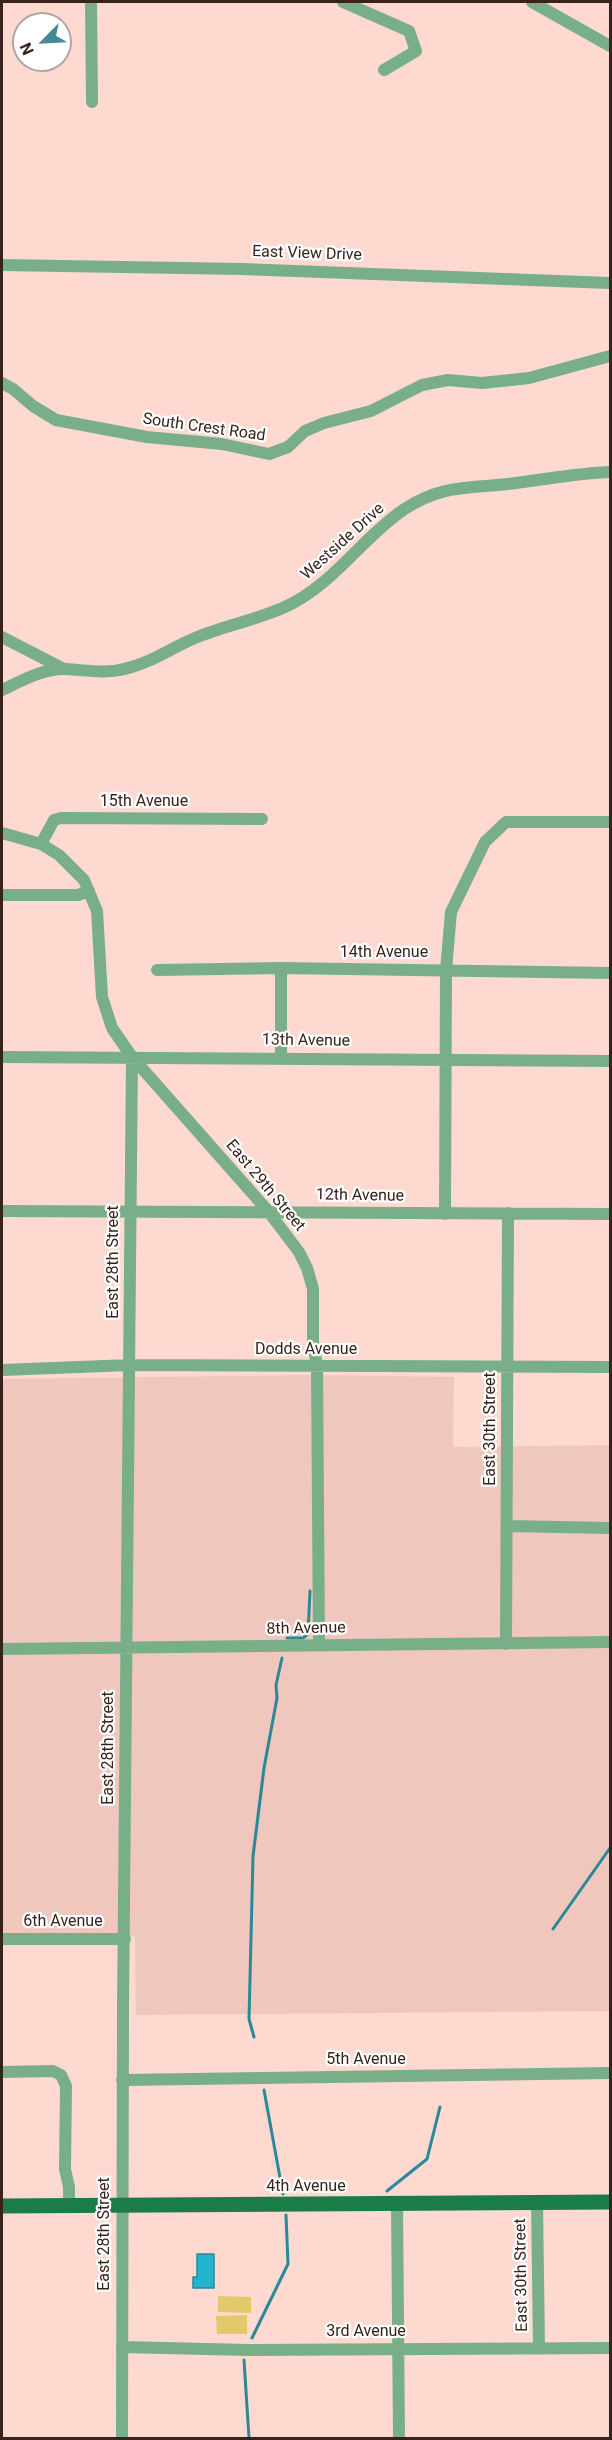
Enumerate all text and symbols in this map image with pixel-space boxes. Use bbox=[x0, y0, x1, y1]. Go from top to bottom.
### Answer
north arrow bbox=[12, 12, 72, 72]
text: N bbox=[16, 40, 38, 58]
street label: East View Drive bbox=[252, 242, 362, 266]
street label: South Crest Road bbox=[141, 410, 267, 446]
street label: Westside Drive bbox=[297, 500, 389, 584]
street label: 15th Avenue bbox=[100, 792, 188, 812]
street label: 14th Avenue bbox=[340, 943, 428, 963]
street label: 13th Avenue bbox=[262, 1031, 350, 1051]
street label: East 29th Street bbox=[221, 1136, 309, 1236]
street label: 12th Avenue bbox=[316, 1186, 404, 1206]
street label: East 28th Street bbox=[104, 1205, 124, 1319]
street label: Dodds Avenue bbox=[255, 1340, 357, 1360]
street label: East 30th Street bbox=[481, 1372, 501, 1486]
street label: 8th Avenue bbox=[266, 1619, 346, 1639]
street label: East 28th Street bbox=[99, 1691, 119, 1805]
street label: 6th Avenue bbox=[23, 1912, 103, 1932]
street label: 5th Avenue bbox=[326, 2050, 406, 2070]
street label: East 28th Street bbox=[95, 2177, 115, 2291]
street label: 4th Avenue bbox=[266, 2177, 346, 2197]
street label: East 30th Street bbox=[511, 2218, 533, 2332]
street label: 3rd Avenue bbox=[326, 2322, 406, 2342]

